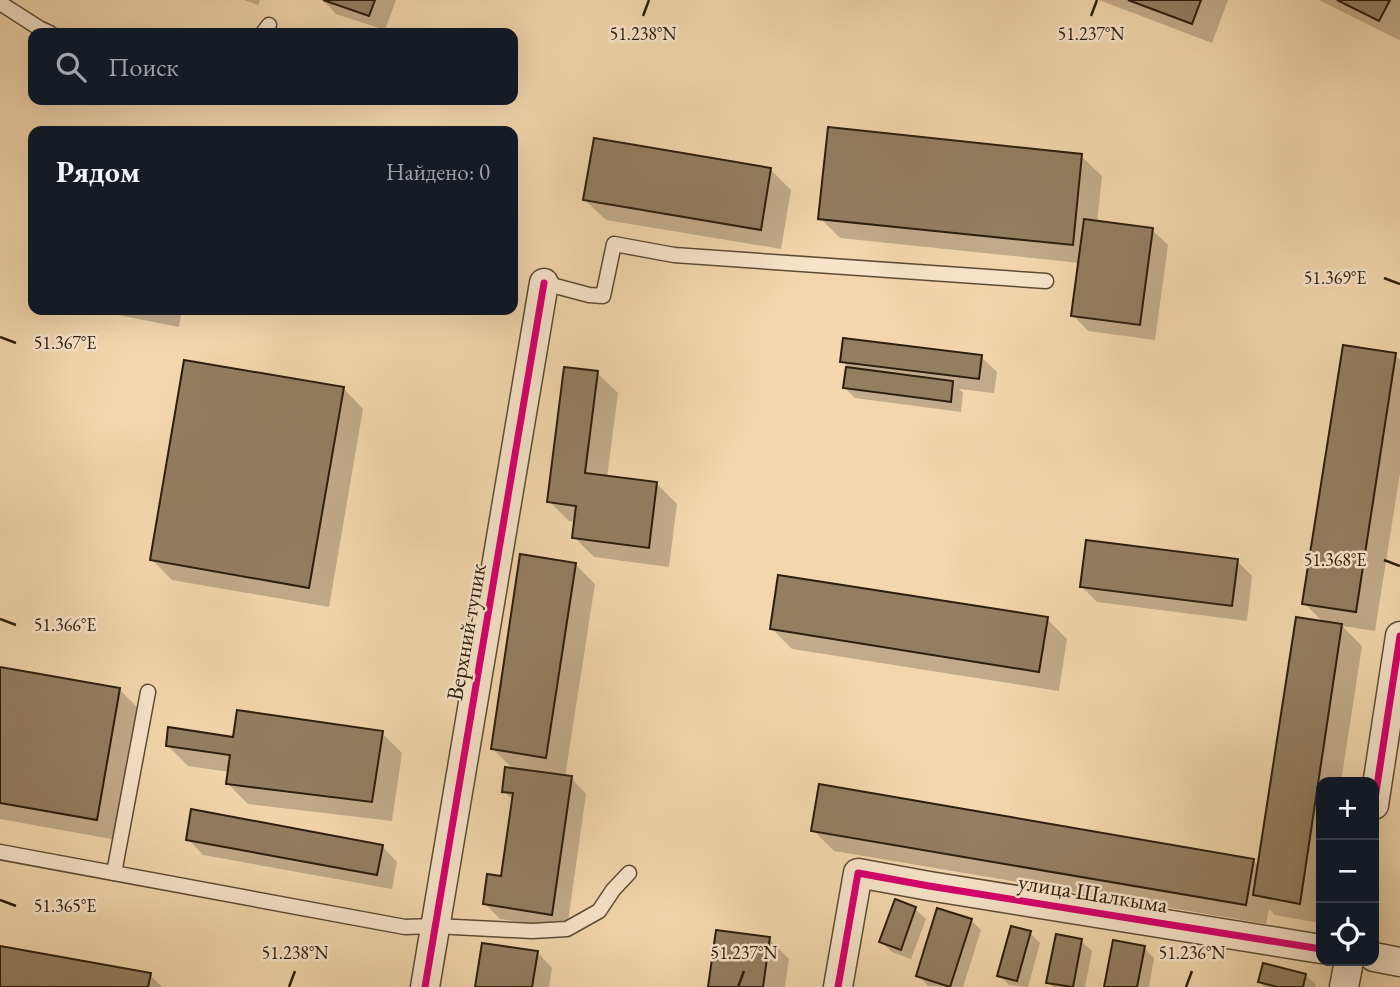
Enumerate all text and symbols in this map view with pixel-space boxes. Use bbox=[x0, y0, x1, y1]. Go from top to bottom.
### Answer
text: 51.238°N bbox=[610, 22, 677, 45]
text: 51.237°N bbox=[1058, 22, 1125, 45]
search box bbox=[28, 28, 518, 105]
icon: search bbox=[52, 48, 90, 86]
text: Поиск bbox=[108, 50, 179, 84]
text: Рядом bbox=[56, 152, 140, 191]
text: Найдено: 0 bbox=[386, 157, 490, 187]
text: 51.369°E bbox=[1304, 266, 1366, 289]
text: 51.367°E bbox=[34, 331, 96, 354]
text: 51.368°E bbox=[1304, 548, 1366, 571]
street label: Верхний тупик bbox=[439, 561, 493, 703]
text: 51.366°E bbox=[34, 613, 96, 636]
map controls bbox=[1316, 777, 1379, 966]
button: + bbox=[1316, 777, 1379, 840]
button: − bbox=[1316, 840, 1379, 903]
street label: улица Шалкыма bbox=[1016, 866, 1171, 920]
text: 51.365°E bbox=[34, 894, 96, 917]
button: locate bbox=[1316, 903, 1379, 966]
text: 51.238°N bbox=[262, 941, 329, 964]
text: 51.237°N bbox=[711, 941, 778, 964]
text: 51.236°N bbox=[1159, 941, 1226, 964]

